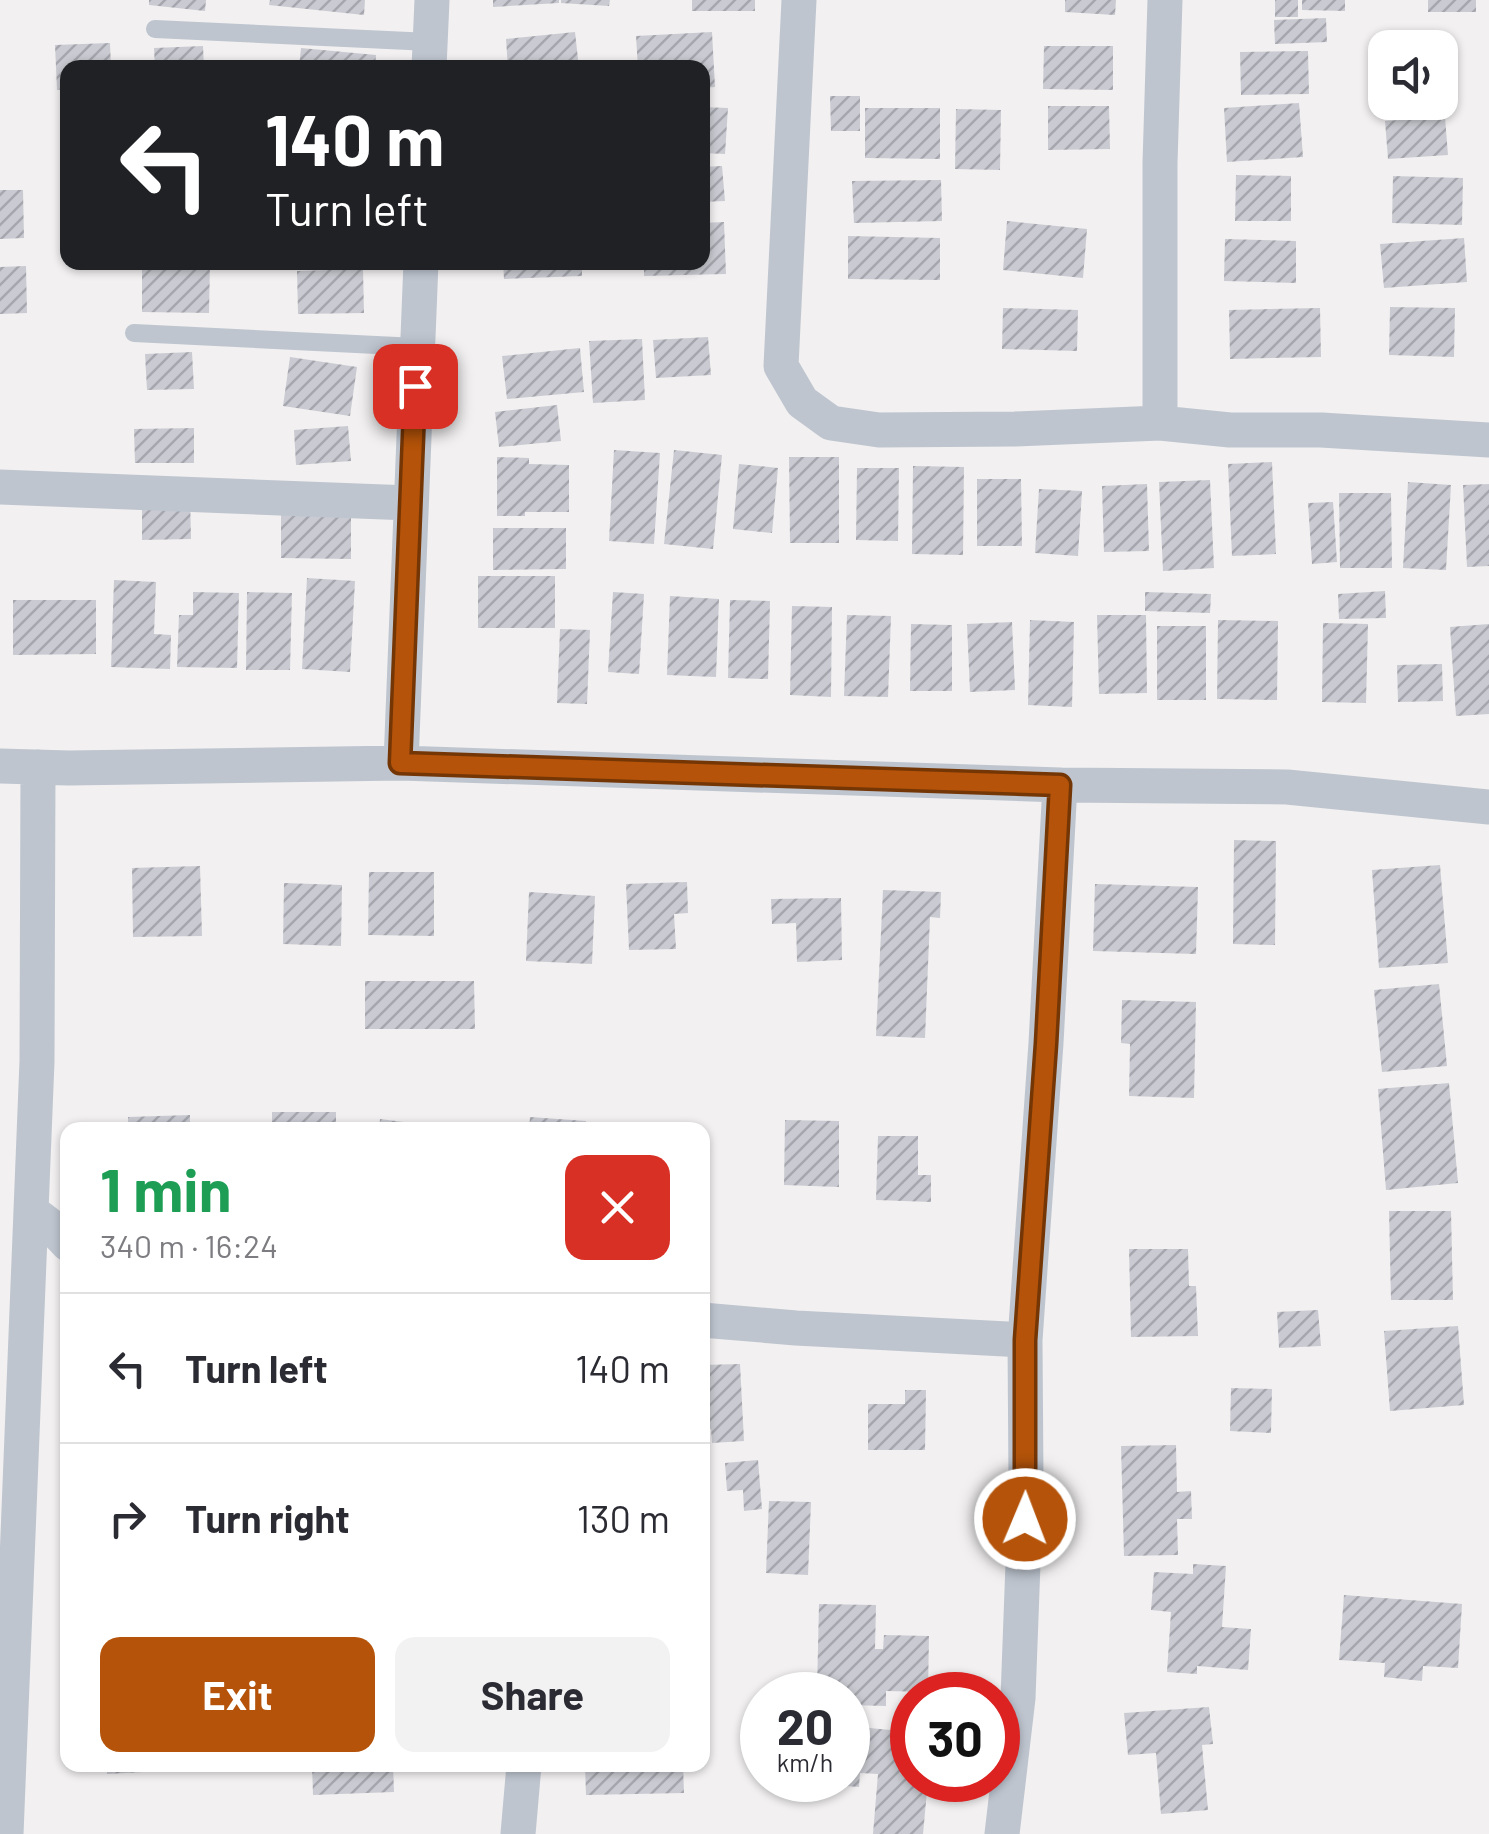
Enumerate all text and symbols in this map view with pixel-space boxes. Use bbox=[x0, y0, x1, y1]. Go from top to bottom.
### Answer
map controls bbox=[1368, 30, 1458, 120]
button: sound bbox=[1368, 30, 1458, 120]
text: 140 m bbox=[265, 96, 444, 180]
icon: left bbox=[100, 100, 230, 230]
text: Turn left bbox=[265, 181, 429, 235]
pin bbox=[373, 344, 458, 429]
icon: arrive bbox=[388, 359, 443, 414]
text: 1 min bbox=[100, 1152, 231, 1224]
button: close bbox=[565, 1155, 670, 1260]
text: 340 m · 16:24 bbox=[100, 1226, 278, 1264]
icon: left bbox=[100, 1341, 155, 1396]
text: Turn left bbox=[185, 1345, 328, 1391]
text: 140 m bbox=[575, 1345, 670, 1391]
position arrow bbox=[973, 1467, 1077, 1571]
icon: right bbox=[100, 1491, 155, 1546]
text: Turn right bbox=[185, 1495, 350, 1541]
text: 130 m bbox=[577, 1495, 670, 1541]
button: Exit bbox=[100, 1637, 375, 1752]
button: Share bbox=[395, 1637, 670, 1752]
speed limit sign: 30 bbox=[890, 1672, 1020, 1802]
text: 20 bbox=[777, 1695, 833, 1755]
text: km/h bbox=[777, 1747, 833, 1777]

